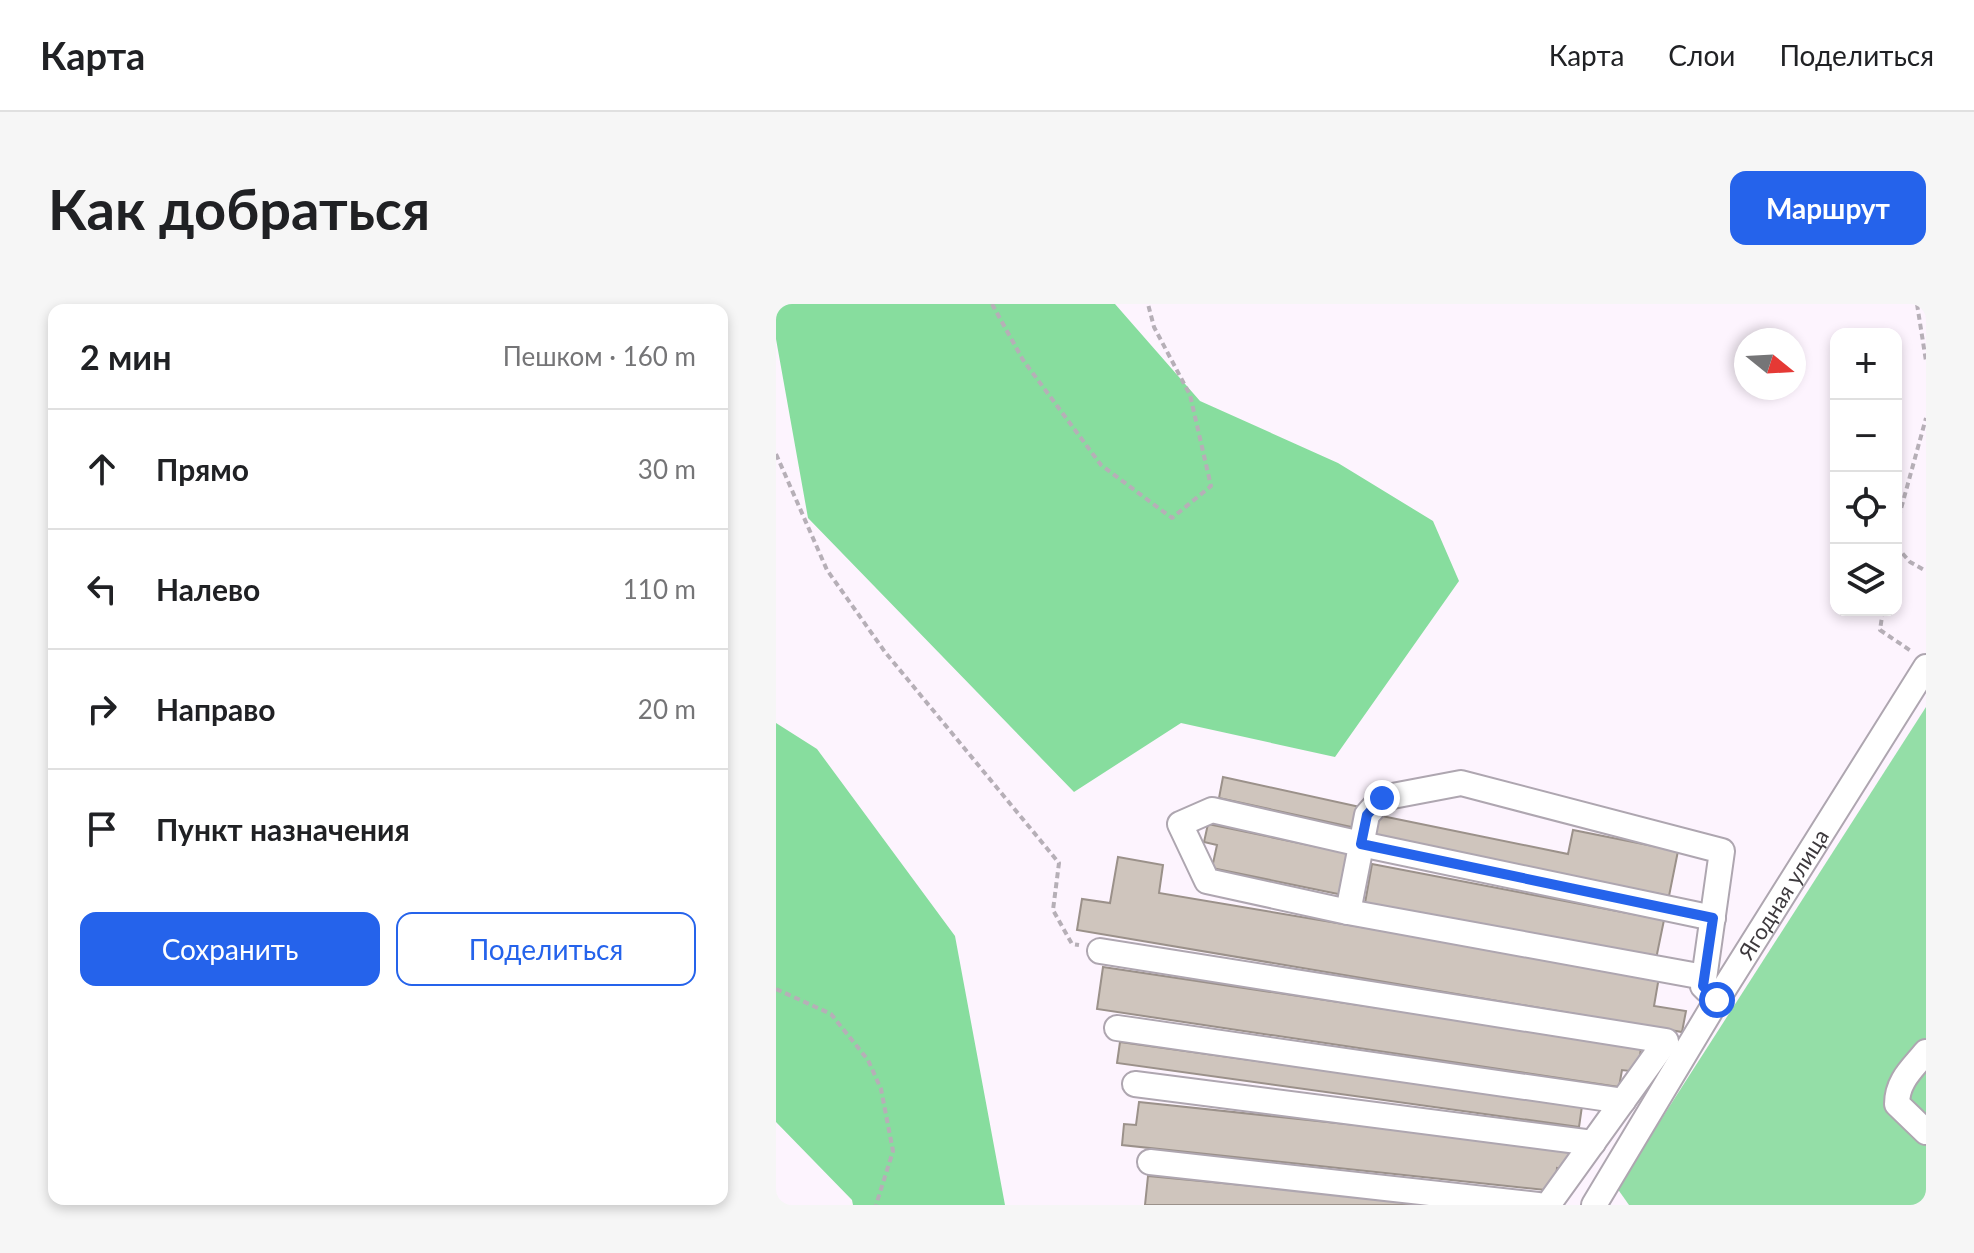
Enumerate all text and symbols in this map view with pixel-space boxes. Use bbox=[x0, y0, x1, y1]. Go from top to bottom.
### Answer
text: Карта bbox=[40, 32, 145, 78]
text: Карта bbox=[1549, 38, 1624, 72]
text: Слои bbox=[1668, 38, 1735, 72]
text: Поделиться bbox=[1779, 38, 1934, 72]
button: Маршрут bbox=[1730, 171, 1926, 245]
text: Как добраться bbox=[48, 175, 430, 242]
north arrow bbox=[1734, 328, 1806, 400]
map controls bbox=[1830, 328, 1902, 616]
button: + bbox=[1830, 328, 1902, 400]
text: 2 мин bbox=[80, 336, 172, 377]
text: Пешком · 160 m bbox=[503, 340, 696, 372]
button: − bbox=[1830, 400, 1902, 472]
icon: ahead bbox=[80, 447, 124, 491]
text: Прямо bbox=[156, 451, 249, 487]
text: 30 m bbox=[638, 453, 696, 485]
button: locate bbox=[1830, 472, 1902, 544]
button: layers bbox=[1830, 544, 1902, 616]
icon: left bbox=[80, 567, 124, 611]
text: Налево bbox=[156, 571, 260, 607]
text: 110 m bbox=[623, 573, 696, 605]
icon: right bbox=[80, 687, 124, 731]
text: Направо bbox=[156, 691, 276, 727]
text: 20 m bbox=[638, 693, 696, 725]
route end bbox=[1364, 780, 1400, 816]
icon: arrive bbox=[80, 807, 124, 851]
text: Пункт назначения bbox=[156, 811, 410, 847]
street label: Ягодная улица bbox=[1732, 824, 1834, 965]
button: Сохранить bbox=[80, 912, 380, 986]
button: Поделиться bbox=[396, 912, 696, 986]
route start bbox=[1699, 982, 1735, 1018]

